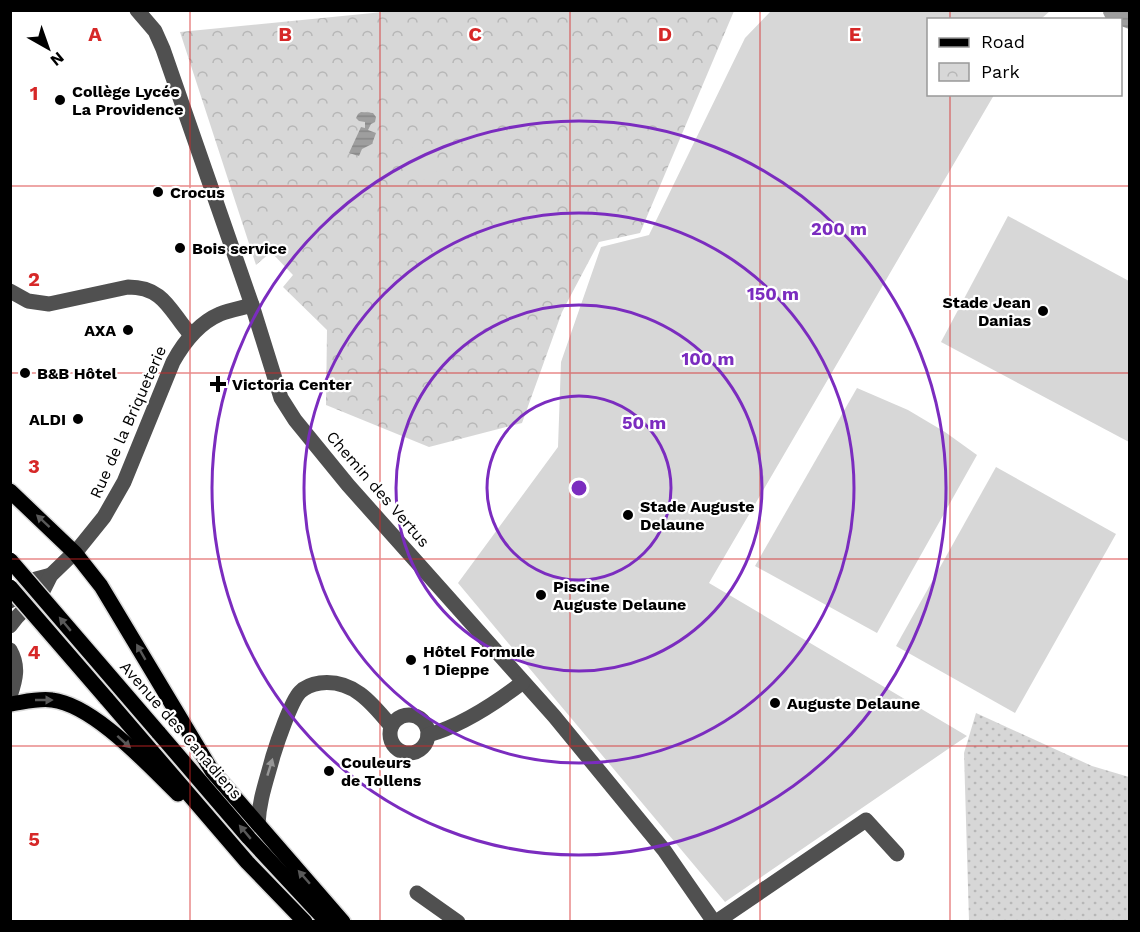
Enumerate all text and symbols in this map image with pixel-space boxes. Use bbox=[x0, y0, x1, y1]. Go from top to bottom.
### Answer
north arrow bbox=[18, 18, 78, 78]
legend bbox=[927, 18, 1122, 96]
text: A bbox=[88, 22, 102, 46]
text: B bbox=[278, 22, 292, 46]
text: C bbox=[468, 22, 482, 46]
text: D bbox=[658, 22, 672, 46]
text: E bbox=[849, 22, 861, 46]
text: Road bbox=[981, 31, 1025, 52]
text: N bbox=[47, 48, 68, 70]
text: Park bbox=[981, 61, 1020, 82]
text: 1 bbox=[30, 81, 38, 105]
place label: Collège Lycée La Providence bbox=[72, 82, 183, 119]
marker: Collège Lycée La Providence bbox=[53, 93, 67, 107]
place label: Crocus bbox=[170, 183, 225, 202]
marker: Crocus bbox=[151, 185, 165, 199]
text: 200 m bbox=[811, 218, 867, 239]
place label: Bois service bbox=[192, 239, 287, 258]
marker: Bois service bbox=[173, 241, 187, 255]
text: 2 bbox=[28, 267, 40, 291]
text: 150 m bbox=[747, 283, 799, 304]
place label: Stade Jean Danias bbox=[942, 293, 1031, 330]
marker: Stade Jean Danias bbox=[1036, 304, 1050, 318]
place label: AXA bbox=[84, 321, 116, 340]
marker: AXA bbox=[121, 323, 135, 337]
street label: Rue de la Briqueterie bbox=[86, 343, 170, 501]
text: 100 m bbox=[681, 348, 735, 369]
place label: B&B Hôtel bbox=[37, 364, 117, 383]
marker: B&B Hôtel bbox=[18, 366, 32, 380]
marker: Victoria Center bbox=[209, 375, 227, 393]
place label: Victoria Center bbox=[232, 375, 352, 394]
place label: ALDI bbox=[29, 410, 66, 429]
marker: ALDI bbox=[71, 412, 85, 426]
text: 50 m bbox=[622, 412, 666, 433]
street label: Chemin des Vertus bbox=[322, 427, 434, 551]
text: 3 bbox=[28, 454, 40, 478]
centre of rings bbox=[569, 478, 589, 498]
place label: Stade Auguste Delaune bbox=[640, 497, 755, 534]
marker: Stade Auguste Delaune bbox=[621, 508, 635, 522]
one-way arrow bbox=[37, 515, 51, 529]
place label: Piscine Auguste Delaune bbox=[553, 577, 686, 614]
marker: Piscine Auguste Delaune bbox=[534, 588, 548, 602]
one-way arrow bbox=[59, 617, 72, 632]
text: 4 bbox=[28, 640, 41, 664]
place label: Hôtel Formule 1 Dieppe bbox=[423, 642, 535, 679]
one-way arrow bbox=[136, 643, 146, 660]
marker: Hôtel Formule 1 Dieppe bbox=[404, 653, 418, 667]
street label: Avenue des Canadiens bbox=[116, 657, 246, 803]
place label: Auguste Delaune bbox=[787, 694, 920, 713]
one-way arrow bbox=[35, 695, 54, 705]
marker: Auguste Delaune bbox=[768, 696, 782, 710]
one-way arrow bbox=[116, 735, 131, 748]
place label: Couleurs de Tollens bbox=[341, 753, 422, 790]
one-way arrow bbox=[266, 758, 275, 776]
marker: Couleurs de Tollens bbox=[322, 764, 336, 778]
one-way arrow bbox=[238, 824, 251, 840]
text: 5 bbox=[28, 827, 40, 851]
one-way arrow bbox=[298, 870, 311, 885]

